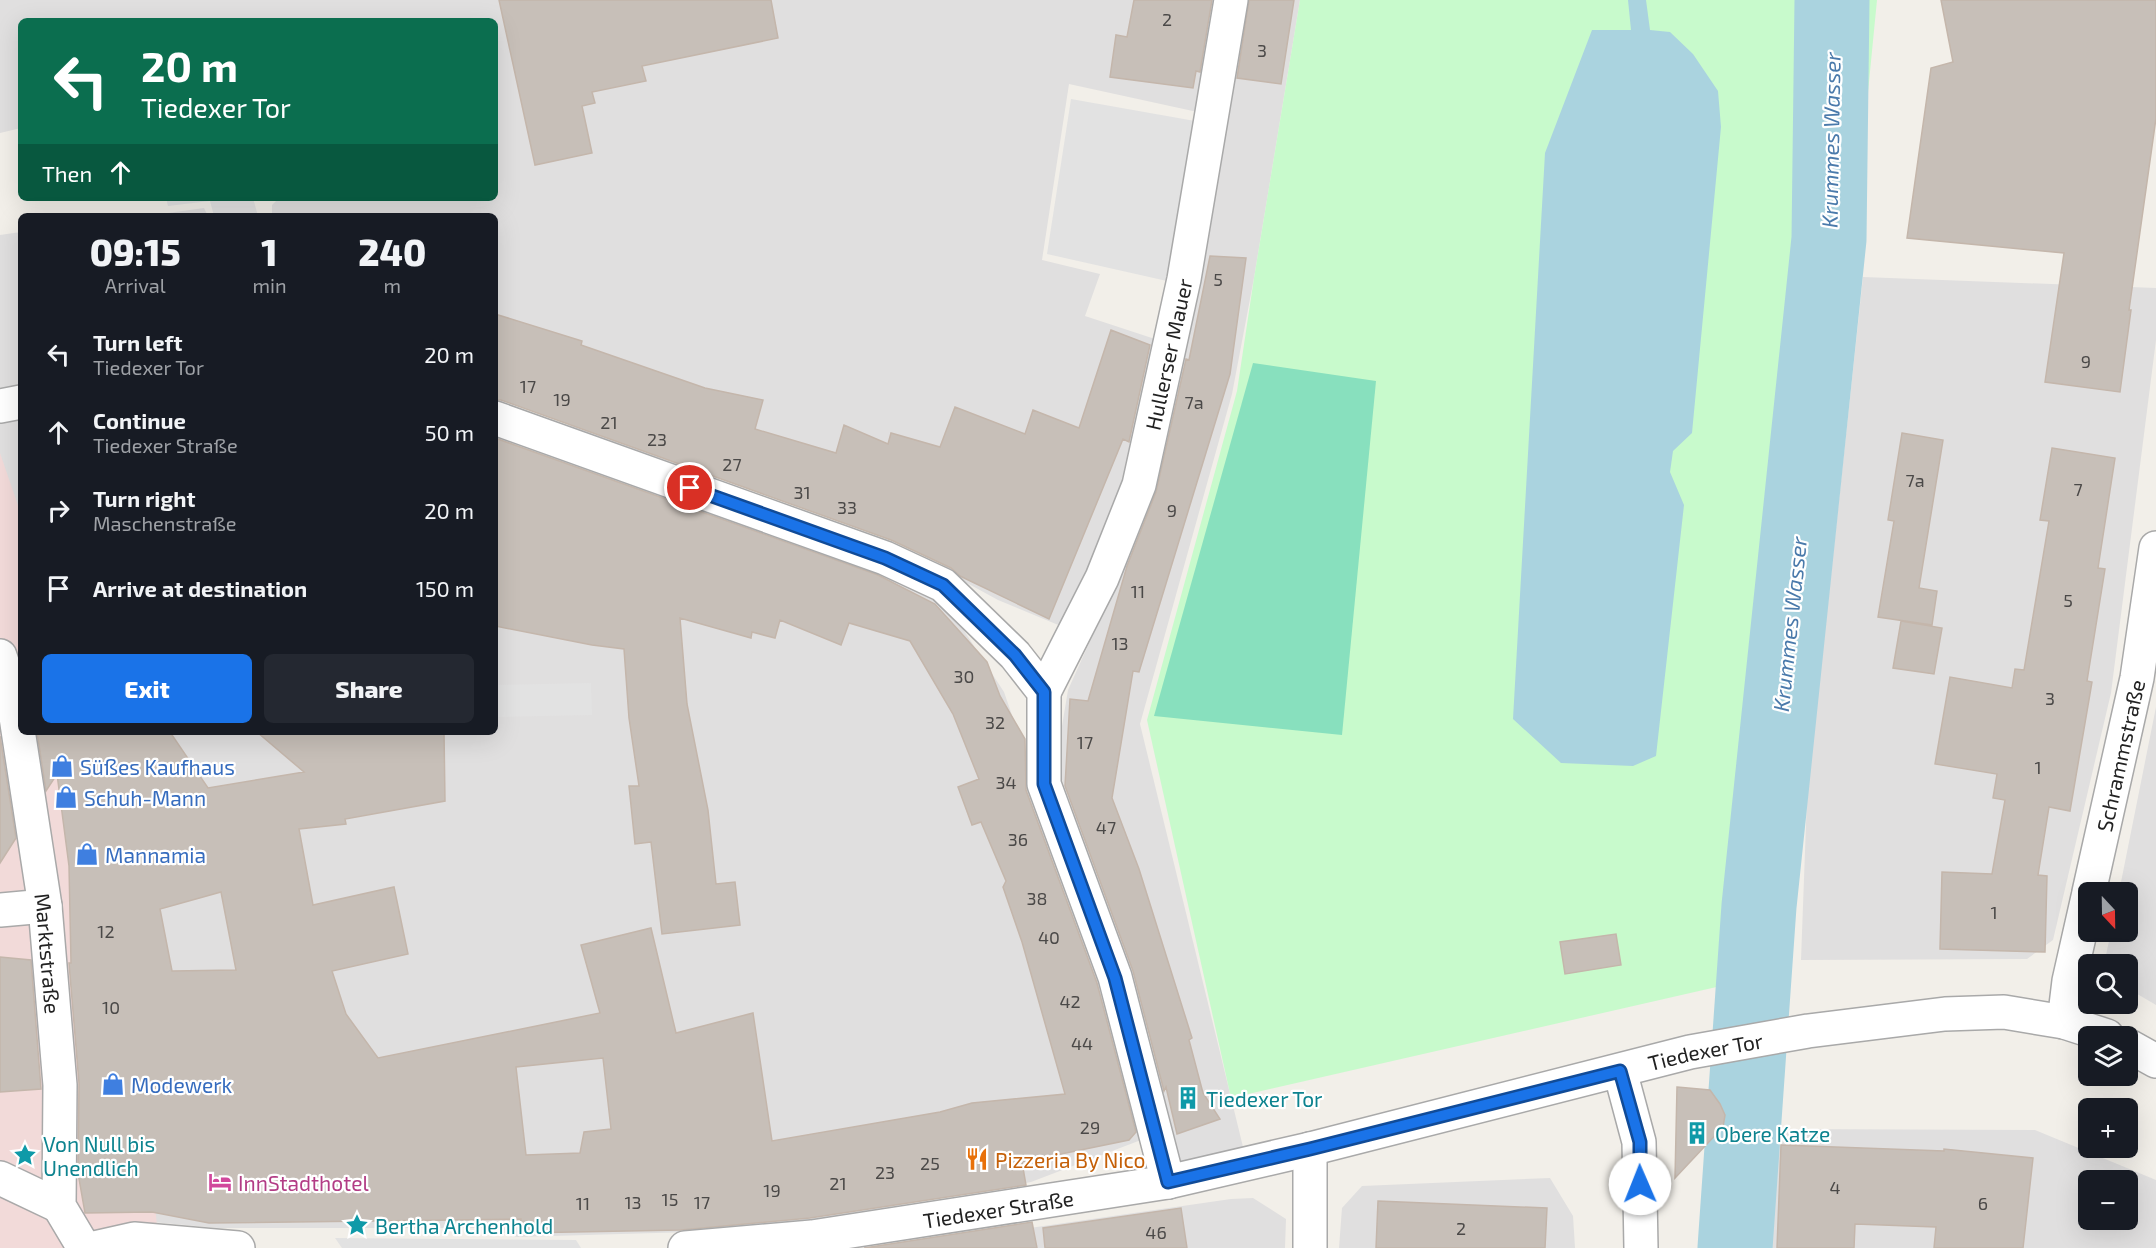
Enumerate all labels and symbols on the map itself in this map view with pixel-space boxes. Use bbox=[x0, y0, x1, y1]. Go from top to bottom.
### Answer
house number: 2 bbox=[1162, 8, 1172, 30]
house number: 3 bbox=[1257, 39, 1267, 61]
water label: Krummes Wasser bbox=[1815, 51, 1845, 228]
house number: 5 bbox=[1213, 268, 1223, 290]
street label: Hullerser Mauer bbox=[1139, 275, 1196, 432]
house number: 9 bbox=[2081, 350, 2091, 372]
house number: 17 bbox=[520, 375, 536, 397]
house number: 19 bbox=[553, 388, 571, 410]
house number: 7a bbox=[1184, 391, 1204, 413]
house number: 21 bbox=[600, 411, 618, 433]
house number: 23 bbox=[647, 428, 667, 450]
house number: 27 bbox=[722, 453, 742, 475]
pin bbox=[664, 462, 715, 513]
house number: 7a bbox=[1905, 469, 1925, 491]
house number: 7 bbox=[2073, 478, 2083, 500]
house number: 31 bbox=[793, 481, 811, 503]
house number: 33 bbox=[837, 496, 857, 518]
house number: 9 bbox=[1167, 499, 1177, 521]
water label: Krummes Wasser bbox=[1767, 534, 1811, 713]
house number: 11 bbox=[1131, 580, 1145, 602]
house number: 5 bbox=[2063, 589, 2073, 611]
house number: 13 bbox=[1111, 632, 1129, 654]
house number: 30 bbox=[954, 665, 974, 687]
street label: Schrammstraße bbox=[2090, 677, 2149, 834]
house number: 3 bbox=[2045, 687, 2055, 709]
house number: 32 bbox=[985, 711, 1005, 733]
house number: 17 bbox=[1077, 731, 1093, 753]
shop icon: Süßes Kaufhaus bbox=[49, 753, 75, 779]
place label: Süßes Kaufhaus bbox=[80, 754, 235, 779]
house number: 1 bbox=[2034, 756, 2042, 778]
house number: 34 bbox=[995, 771, 1017, 793]
shop icon: Schuh-Mann bbox=[53, 784, 79, 810]
place label: Schuh-Mann bbox=[84, 785, 206, 810]
house number: 47 bbox=[1096, 816, 1116, 838]
house number: 36 bbox=[1008, 828, 1028, 850]
shop icon: Mannamia bbox=[74, 841, 100, 867]
place label: Mannamia bbox=[105, 842, 206, 867]
north arrow bbox=[2078, 882, 2138, 942]
house number: 38 bbox=[1027, 887, 1047, 909]
street label: Marktstraße bbox=[31, 891, 66, 1015]
house number: 1 bbox=[1990, 901, 1998, 923]
house number: 12 bbox=[97, 920, 115, 942]
house number: 40 bbox=[1038, 926, 1060, 948]
house number: 42 bbox=[1059, 990, 1081, 1012]
house number: 10 bbox=[102, 996, 120, 1018]
street label: Tiedexer Tor bbox=[1645, 1027, 1765, 1075]
house number: 44 bbox=[1071, 1032, 1093, 1054]
shop icon: Modewerk bbox=[100, 1071, 126, 1097]
place label: Modewerk bbox=[131, 1072, 233, 1097]
building icon: Tiedexer Tor bbox=[1175, 1085, 1201, 1111]
place label: Tiedexer Tor bbox=[1206, 1086, 1323, 1111]
house number: 29 bbox=[1080, 1116, 1100, 1138]
building icon: Obere Katze bbox=[1684, 1120, 1710, 1146]
place label: Obere Katze bbox=[1715, 1121, 1830, 1146]
place label: Von Null bis Unendlich bbox=[43, 1131, 155, 1180]
place icon: Von Null bis Unendlich bbox=[12, 1142, 38, 1168]
restaurant icon: Pizzeria By Nico bbox=[964, 1146, 990, 1172]
place label: Pizzeria By Nico bbox=[995, 1147, 1146, 1172]
house number: 25 bbox=[920, 1152, 940, 1174]
position arrow bbox=[1608, 1152, 1672, 1216]
house number: 23 bbox=[875, 1161, 895, 1183]
hotel icon: InnStadthotel bbox=[207, 1169, 233, 1195]
place label: InnStadthotel bbox=[238, 1170, 369, 1195]
house number: 21 bbox=[829, 1172, 847, 1194]
house number: 4 bbox=[1829, 1176, 1841, 1198]
house number: 19 bbox=[763, 1179, 781, 1201]
street label: Tiedexer Straße bbox=[921, 1184, 1075, 1232]
house number: 15 bbox=[662, 1188, 678, 1210]
house number: 13 bbox=[624, 1191, 642, 1213]
house number: 17 bbox=[694, 1191, 710, 1213]
house number: 11 bbox=[576, 1192, 590, 1214]
house number: 6 bbox=[1978, 1192, 1988, 1214]
place icon: Bertha Archenhold bbox=[344, 1212, 370, 1238]
place label: Bertha Archenhold bbox=[375, 1213, 553, 1238]
house number: 2 bbox=[1456, 1217, 1466, 1239]
house number: 46 bbox=[1145, 1221, 1167, 1243]

